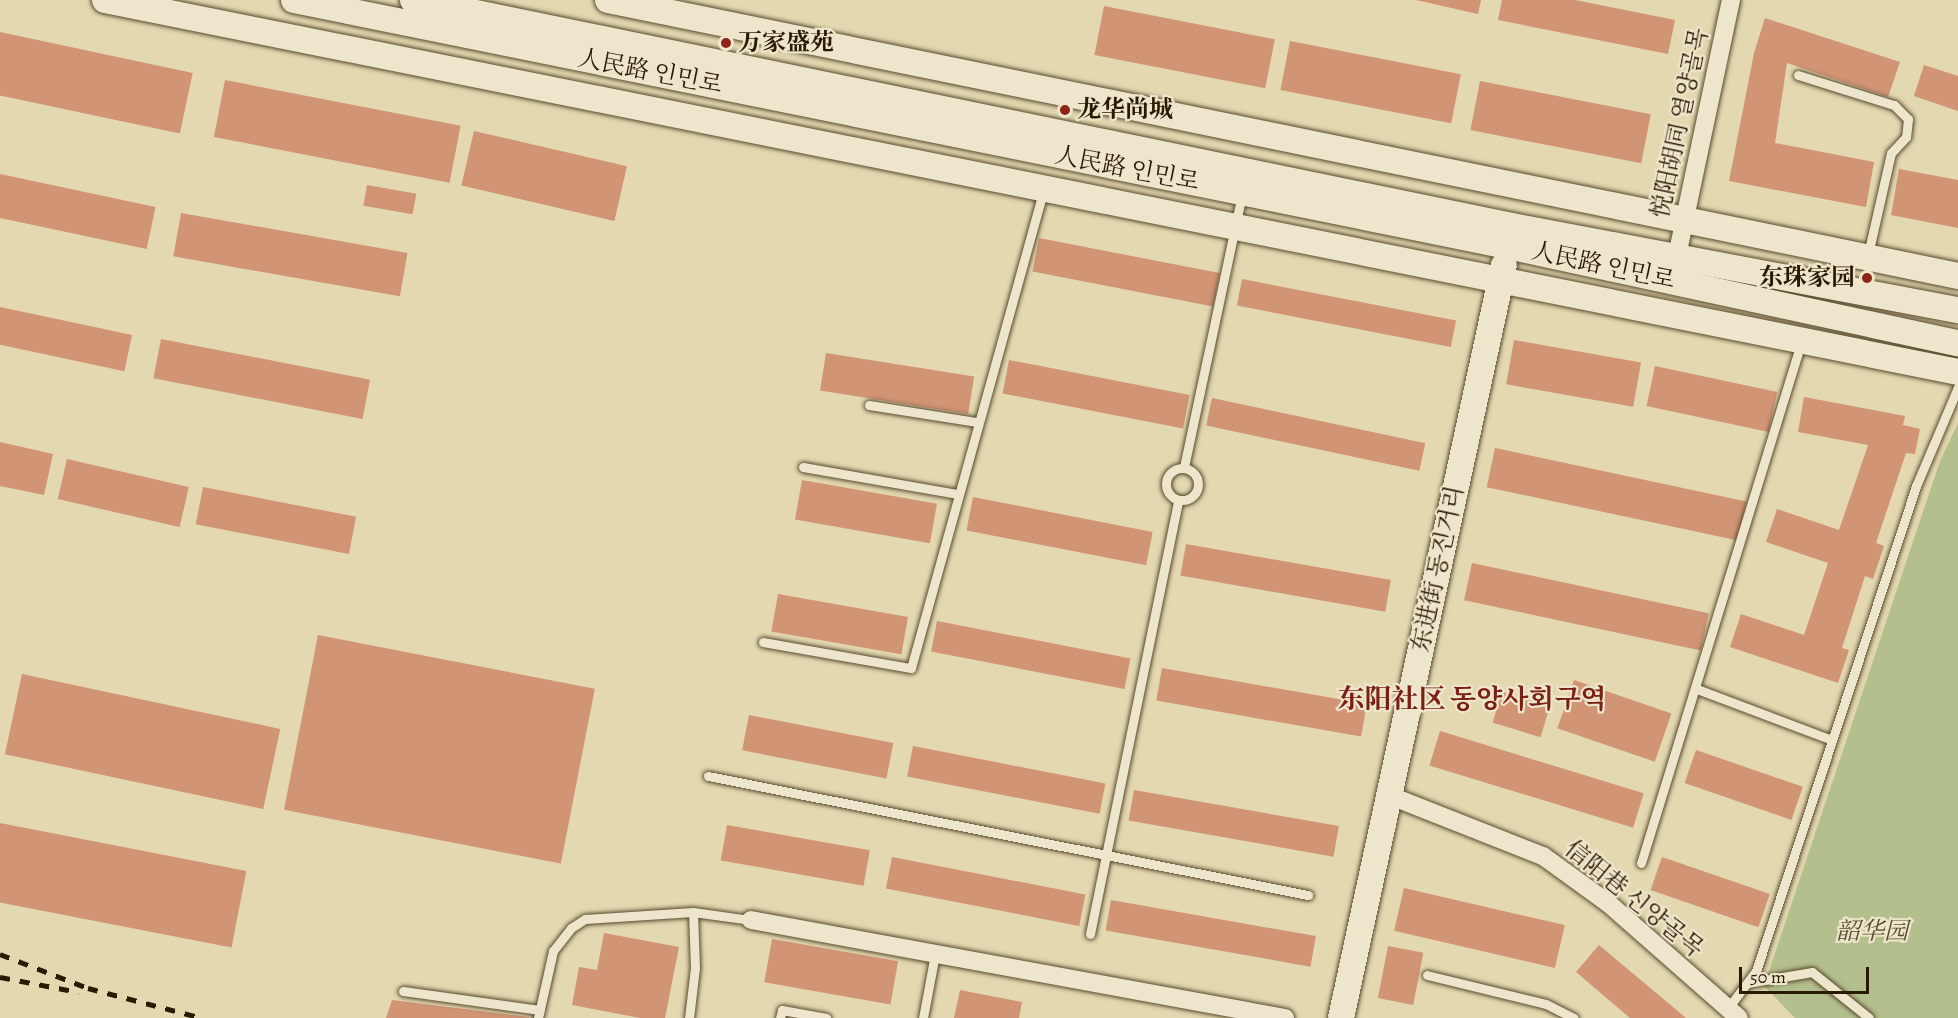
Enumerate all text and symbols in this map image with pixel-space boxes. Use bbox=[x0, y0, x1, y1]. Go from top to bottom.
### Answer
street label: 悦阳胡同 열양골목 bbox=[1646, 25, 1714, 221]
place label: 万家盛苑 bbox=[738, 29, 834, 57]
marker: 万家盛苑 bbox=[719, 36, 733, 50]
street label: 人民路 인민로 bbox=[575, 44, 725, 100]
place label: 龙华尚城 bbox=[1077, 96, 1173, 124]
marker: 龙华尚城 bbox=[1058, 103, 1072, 117]
street label: 人民路 인민로 bbox=[1052, 141, 1202, 197]
street label: 人民路 인민로 bbox=[1528, 237, 1678, 295]
place label: 东珠家园 bbox=[1759, 264, 1855, 292]
marker: 东珠家园 bbox=[1860, 271, 1874, 285]
street label: 东进街 동진거리 bbox=[1406, 483, 1470, 655]
district label: 东阳社区 동양사회구역 bbox=[1337, 684, 1607, 716]
street label: 信阳巷 신양골목 bbox=[1559, 834, 1709, 964]
park label: 韶华园 bbox=[1836, 918, 1908, 946]
scale bar bbox=[1742, 955, 1872, 993]
text: 50 m bbox=[1750, 965, 1786, 989]

